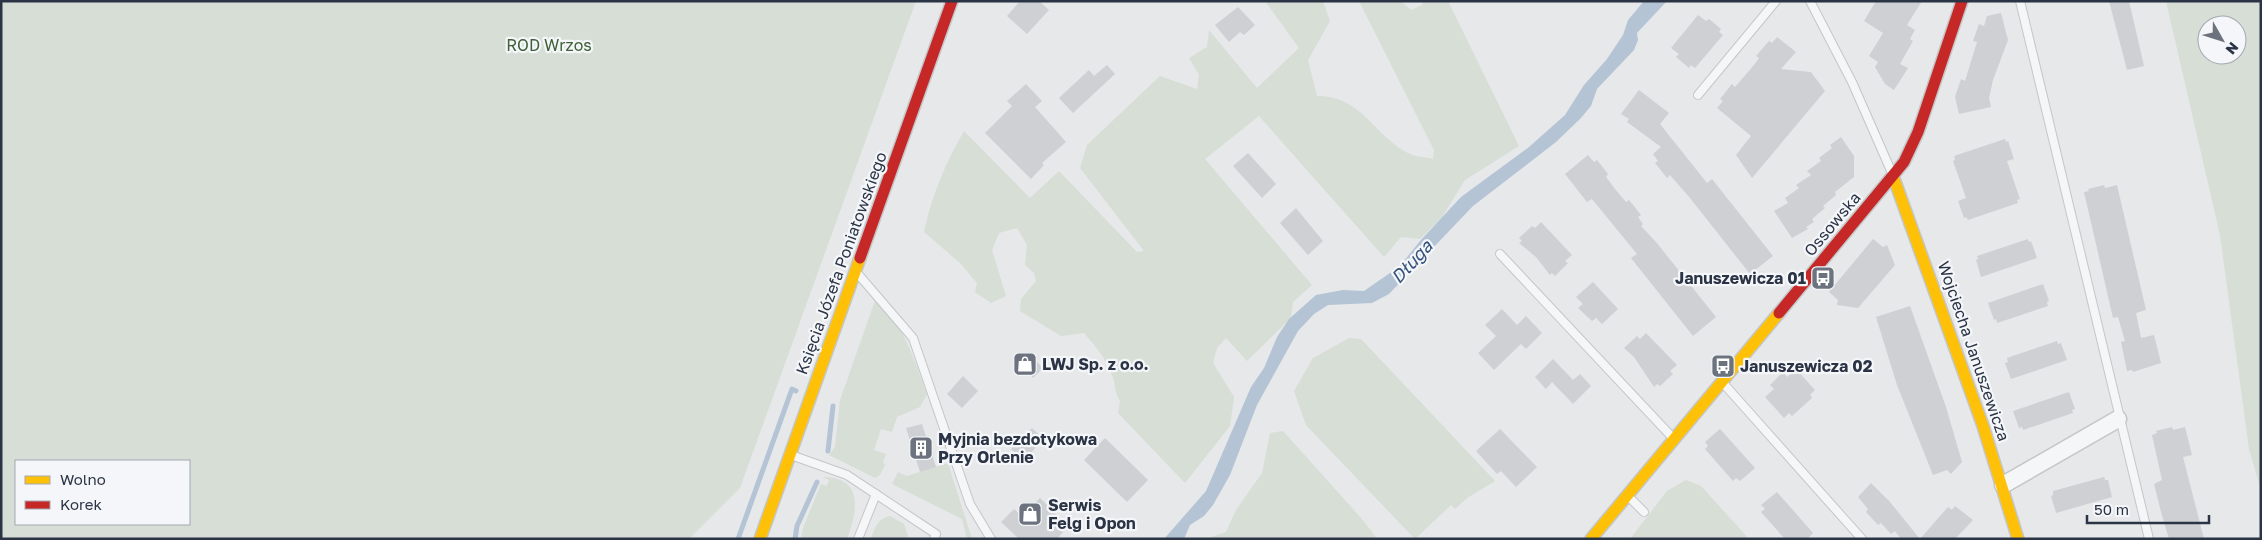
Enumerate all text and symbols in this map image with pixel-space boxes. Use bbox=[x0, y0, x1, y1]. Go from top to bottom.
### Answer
north arrow bbox=[2197, 15, 2247, 65]
park label: ROD Wrzos bbox=[506, 35, 592, 55]
text: N bbox=[2223, 39, 2242, 58]
street label: Księcia Józefa Poniatowskiego bbox=[791, 149, 891, 377]
street label: Ossowska bbox=[1799, 188, 1865, 260]
water label: Długa bbox=[1386, 235, 1437, 287]
street label: Wojciecha Januszewicza bbox=[1934, 258, 2014, 444]
bus stop icon: Januszewicza 01 bbox=[1810, 265, 1836, 291]
place label: Januszewicza 01 bbox=[1675, 268, 1806, 288]
shop icon: LWJ Sp. z o.o. bbox=[1012, 351, 1038, 377]
bus stop icon: Januszewicza 02 bbox=[1710, 353, 1736, 379]
place label: LWJ Sp. z o.o. bbox=[1042, 354, 1149, 374]
place label: Januszewicza 02 bbox=[1740, 356, 1873, 376]
place label: Myjnia bezdotykowa Przy Orlenie bbox=[938, 429, 1097, 467]
building icon: Myjnia bezdotykowa Przy Orlenie bbox=[908, 435, 934, 461]
legend bbox=[15, 460, 190, 525]
text: Wolno bbox=[60, 470, 106, 488]
scale bar bbox=[2087, 492, 2210, 524]
text: Korek bbox=[60, 495, 102, 513]
place label: Serwis Felg i Opon bbox=[1048, 495, 1136, 533]
text: 50 m bbox=[2094, 500, 2129, 518]
shop icon: Serwis Felg i Opon bbox=[1017, 501, 1043, 527]

